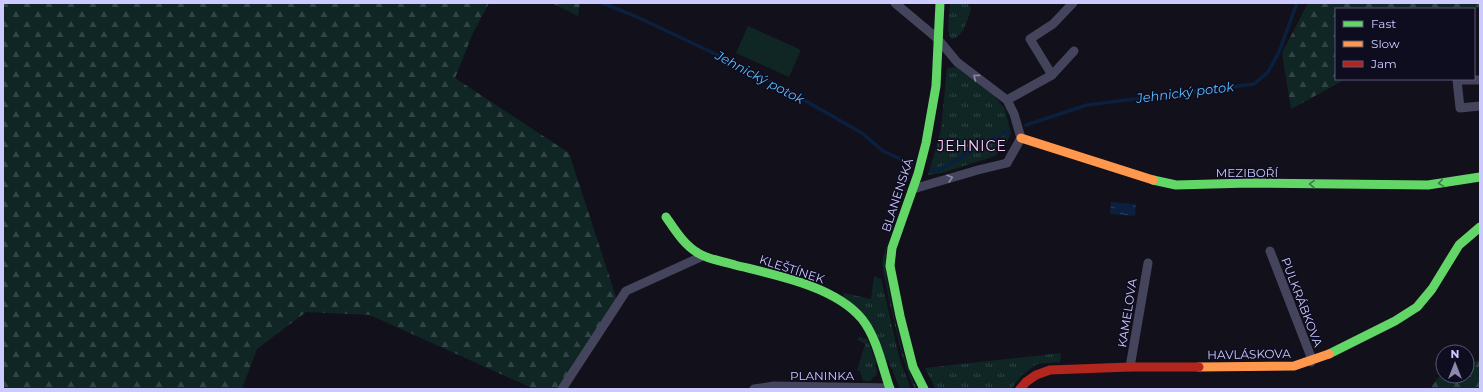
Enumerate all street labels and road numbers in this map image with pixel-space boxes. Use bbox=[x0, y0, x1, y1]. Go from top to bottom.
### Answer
street label: BLANENSKÁ bbox=[878, 156, 916, 234]
street label: MEZIBOŘÍ bbox=[1216, 165, 1279, 180]
street label: KLEŠTÍNEK bbox=[757, 251, 827, 287]
street label: PULKRÁBKOVA bbox=[1278, 255, 1326, 349]
street label: KAMELOVA bbox=[1114, 277, 1140, 349]
street label: HAVLÁSKOVA bbox=[1207, 346, 1291, 362]
street label: PLANINKA bbox=[790, 368, 854, 383]

